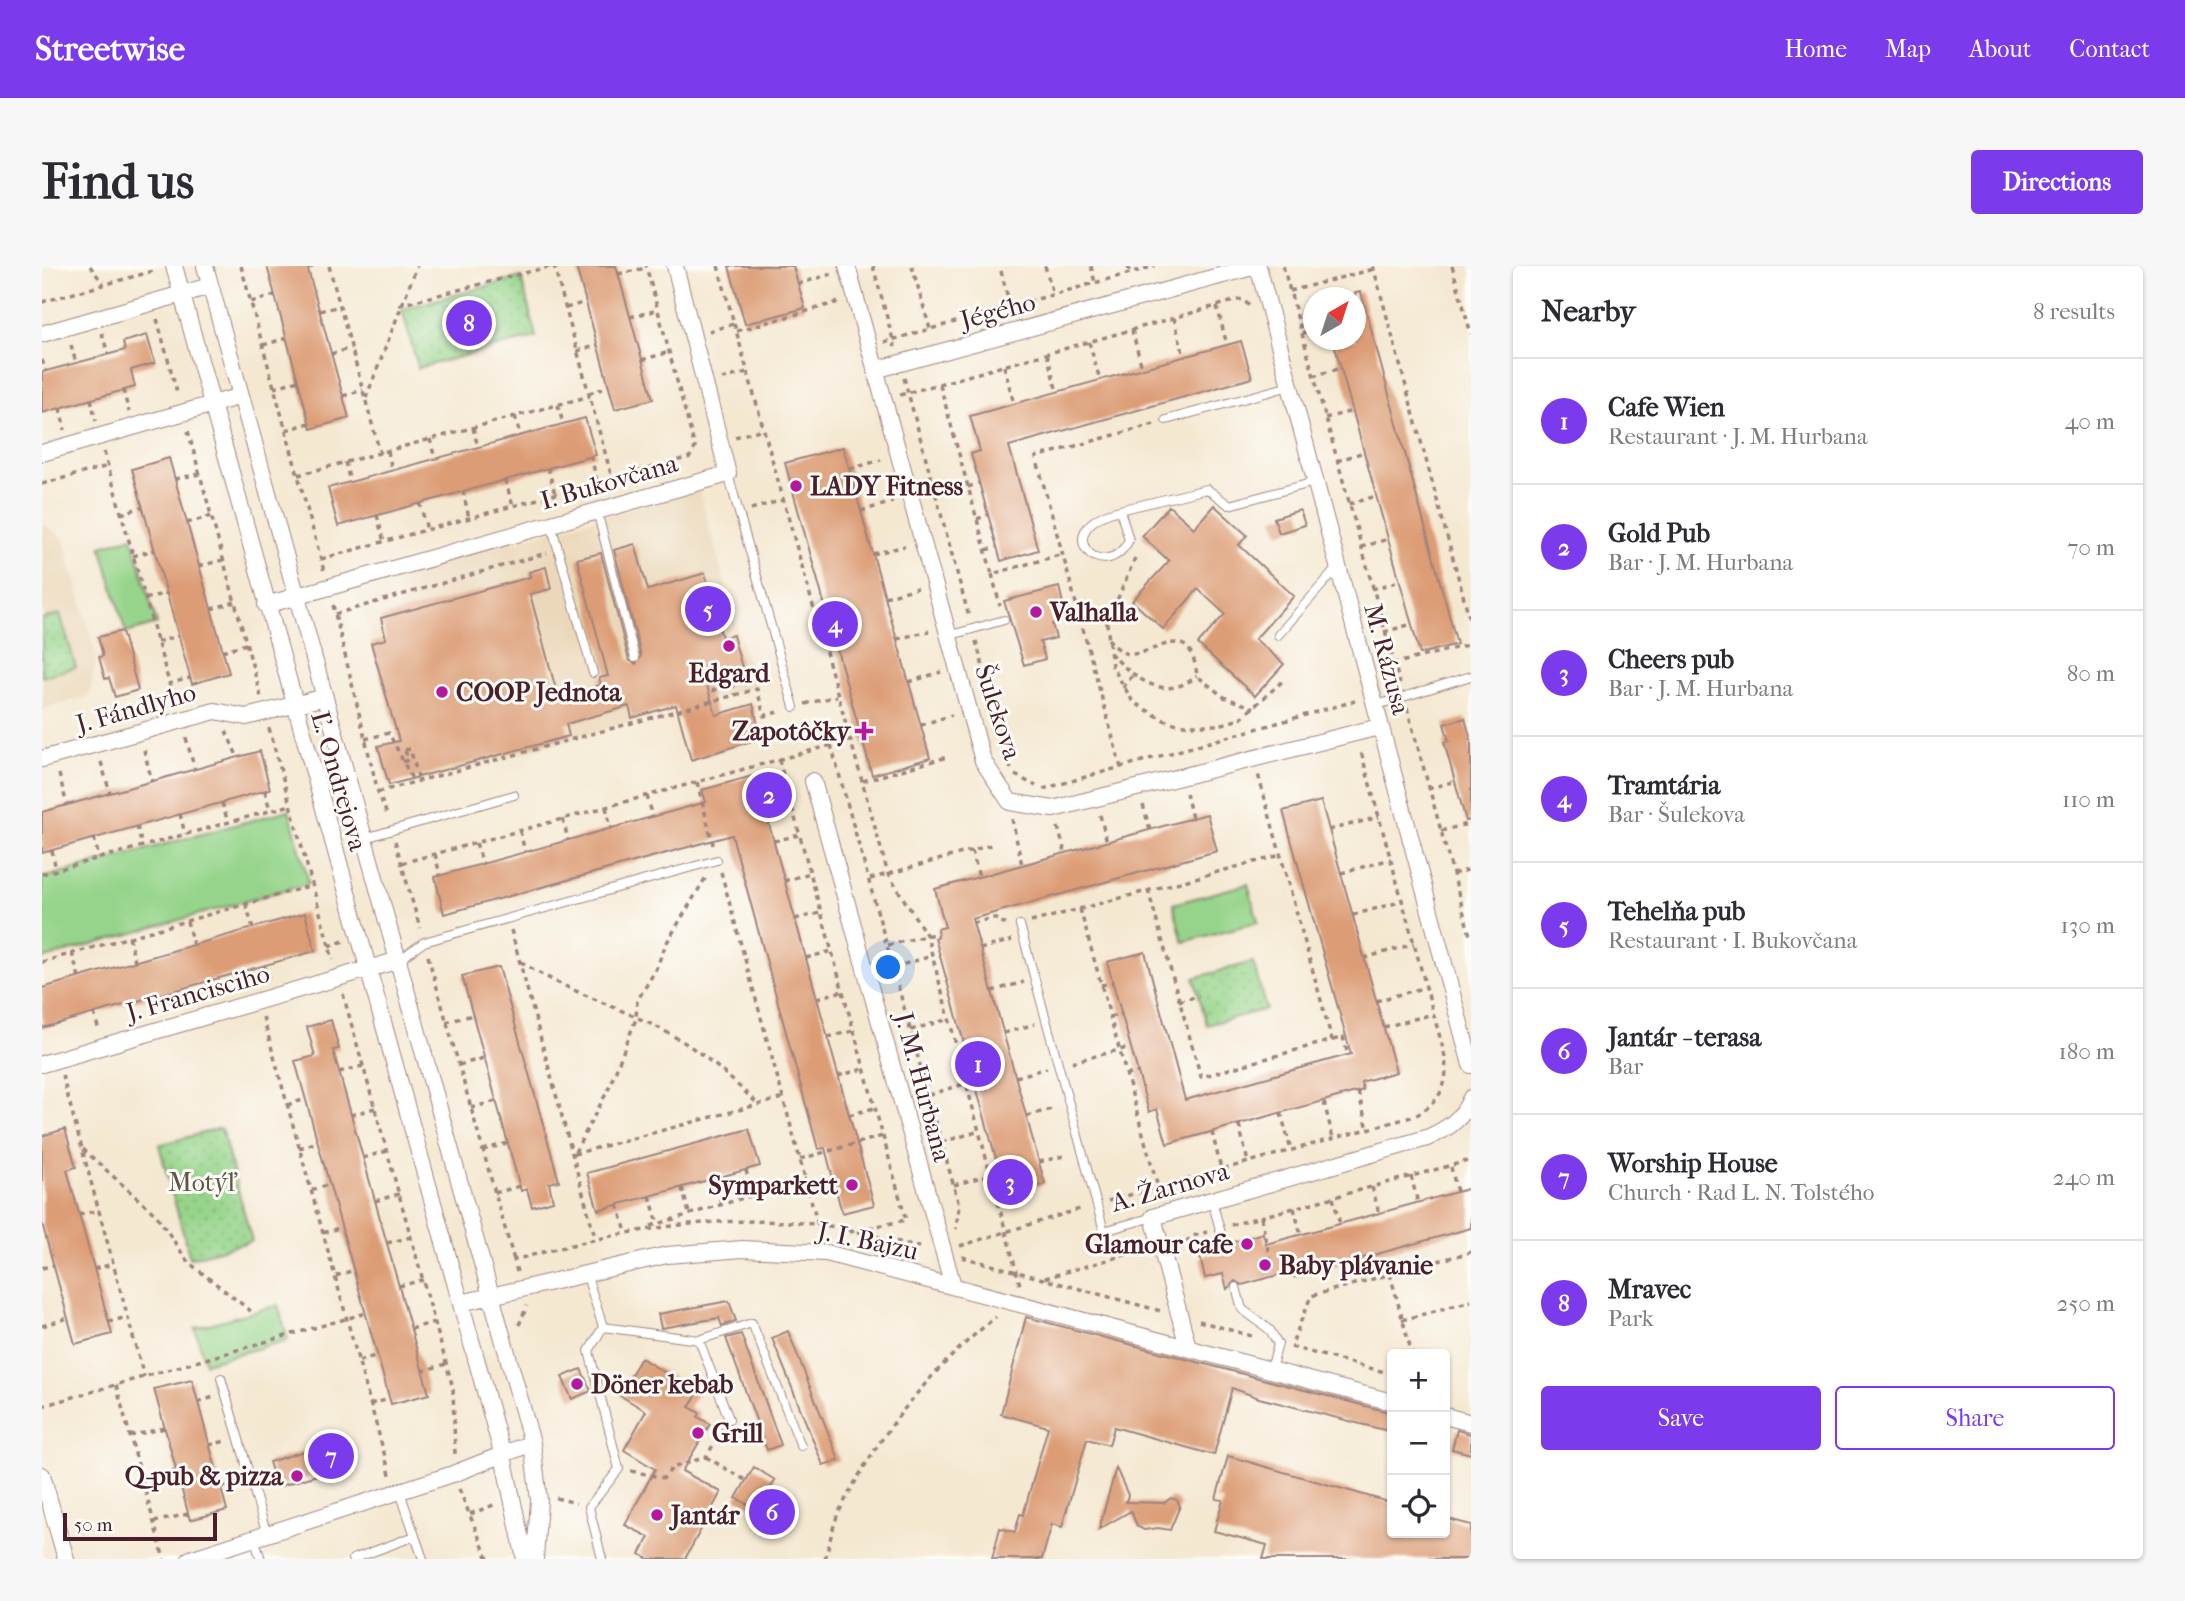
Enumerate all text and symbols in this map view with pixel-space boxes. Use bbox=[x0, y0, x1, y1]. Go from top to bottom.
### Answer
text: Streetwise bbox=[35, 30, 185, 69]
text: Home bbox=[1785, 35, 1847, 63]
text: Map bbox=[1885, 35, 1931, 63]
text: About bbox=[1969, 35, 2031, 63]
text: Contact bbox=[2069, 35, 2150, 63]
button: Directions bbox=[1971, 150, 2143, 214]
text: Find us bbox=[42, 153, 194, 211]
street label: Jégého bbox=[955, 286, 1039, 336]
north arrow bbox=[1303, 287, 1366, 350]
text: Nearby bbox=[1541, 294, 1636, 329]
pin: 8 bbox=[446, 297, 492, 349]
text: 8 results bbox=[2033, 298, 2115, 325]
text: Cafe Wien bbox=[1608, 392, 1725, 423]
text: 1 bbox=[1560, 408, 1568, 435]
text: 40 m bbox=[2065, 408, 2115, 435]
text: Restaurant · J. M. Hurbana bbox=[1608, 423, 1868, 450]
street label: I. Bukovčana bbox=[537, 447, 682, 516]
place label: LADY Fitness bbox=[810, 471, 964, 502]
marker: LADY Fitness bbox=[788, 478, 804, 494]
text: Gold Pub bbox=[1608, 518, 1710, 549]
text: 2 bbox=[1558, 534, 1570, 561]
text: 70 m bbox=[2067, 534, 2115, 561]
text: Bar · J. M. Hurbana bbox=[1608, 549, 1793, 576]
pin: 5 bbox=[685, 583, 731, 635]
place label: Valhalla bbox=[1049, 597, 1139, 628]
pin: 4 bbox=[812, 598, 858, 650]
street label: M. Rázusa bbox=[1357, 600, 1417, 719]
marker: Valhalla bbox=[1028, 604, 1044, 620]
marker: Edgard bbox=[721, 638, 737, 654]
text: Cheers pub bbox=[1608, 644, 1734, 675]
place label: Edgard bbox=[689, 658, 770, 689]
street label: Šulekova bbox=[968, 660, 1029, 764]
text: 3 bbox=[1559, 660, 1569, 687]
text: 80 m bbox=[2067, 660, 2115, 687]
text: Bar · J. M. Hurbana bbox=[1608, 675, 1793, 702]
street label: J. Fándlyho bbox=[71, 676, 199, 740]
place label: COOP Jednota bbox=[456, 677, 622, 708]
marker: COOP Jednota bbox=[434, 684, 450, 700]
street label: Ľ. Ondrejova bbox=[304, 708, 374, 855]
place label: Zapotôčky bbox=[732, 716, 852, 747]
marker: Zapotôčky bbox=[856, 723, 872, 739]
pin: 2 bbox=[746, 769, 792, 821]
text: Tramtária bbox=[1608, 770, 1720, 801]
text: 4 bbox=[1557, 786, 1571, 813]
text: 110 m bbox=[2062, 786, 2115, 813]
text: Bar · Šulekova bbox=[1608, 801, 1745, 828]
text: Tehelňa pub bbox=[1608, 896, 1745, 927]
text: 5 bbox=[1559, 912, 1569, 939]
text: 130 m bbox=[2061, 912, 2115, 939]
text: Restaurant · I. Bukovčana bbox=[1608, 927, 1857, 954]
your location bbox=[871, 950, 905, 984]
street label: J. Francisciho bbox=[121, 958, 273, 1029]
street label: J. M. Hurbana bbox=[888, 1007, 958, 1166]
text: Jantár - terasa bbox=[1608, 1022, 1761, 1053]
pin: 1 bbox=[955, 1038, 1001, 1090]
text: 6 bbox=[1558, 1038, 1570, 1065]
text: 180 m bbox=[2058, 1038, 2115, 1065]
text: Bar bbox=[1608, 1053, 1643, 1080]
text: Worship House bbox=[1608, 1148, 1778, 1179]
street label: A. Žarnova bbox=[1106, 1154, 1233, 1219]
pin: 3 bbox=[987, 1156, 1033, 1208]
text: 7 bbox=[1558, 1164, 1570, 1191]
text: 240 m bbox=[2053, 1164, 2115, 1191]
park label: Motýľ bbox=[168, 1167, 238, 1198]
place label: Symparkett bbox=[708, 1170, 839, 1201]
marker: Symparkett bbox=[844, 1177, 860, 1193]
text: Church · Rad L. N. Tolstého bbox=[1608, 1179, 1874, 1206]
street label: J. I. Bajzu bbox=[813, 1215, 921, 1267]
place label: Glamour cafe bbox=[1085, 1229, 1233, 1260]
marker: Glamour cafe bbox=[1239, 1236, 1255, 1252]
place label: Baby plávanie bbox=[1279, 1250, 1433, 1281]
marker: Baby plávanie bbox=[1257, 1257, 1273, 1273]
text: Mravec bbox=[1608, 1274, 1691, 1305]
text: 8 bbox=[1558, 1290, 1570, 1317]
text: 250 m bbox=[2057, 1290, 2115, 1317]
text: Park bbox=[1608, 1305, 1654, 1332]
map controls bbox=[1387, 1349, 1450, 1538]
button: + bbox=[1387, 1349, 1450, 1412]
place label: Döner kebab bbox=[591, 1369, 734, 1400]
marker: Döner kebab bbox=[569, 1376, 585, 1392]
button: Save bbox=[1541, 1386, 1821, 1450]
button: Share bbox=[1835, 1386, 2115, 1450]
button: − bbox=[1387, 1412, 1450, 1475]
place label: Grill bbox=[712, 1418, 764, 1449]
marker: Grill bbox=[690, 1425, 706, 1441]
pin: 7 bbox=[308, 1430, 354, 1482]
place label: Q-pub & pizza bbox=[125, 1461, 284, 1492]
marker: Q-pub & pizza bbox=[289, 1468, 305, 1484]
button: locate bbox=[1387, 1475, 1450, 1538]
pin: 6 bbox=[749, 1486, 795, 1538]
place label: Jantár bbox=[668, 1500, 740, 1531]
marker: Jantár bbox=[649, 1507, 665, 1523]
scale bar bbox=[63, 1510, 217, 1542]
text: 50 m bbox=[74, 1514, 113, 1536]

